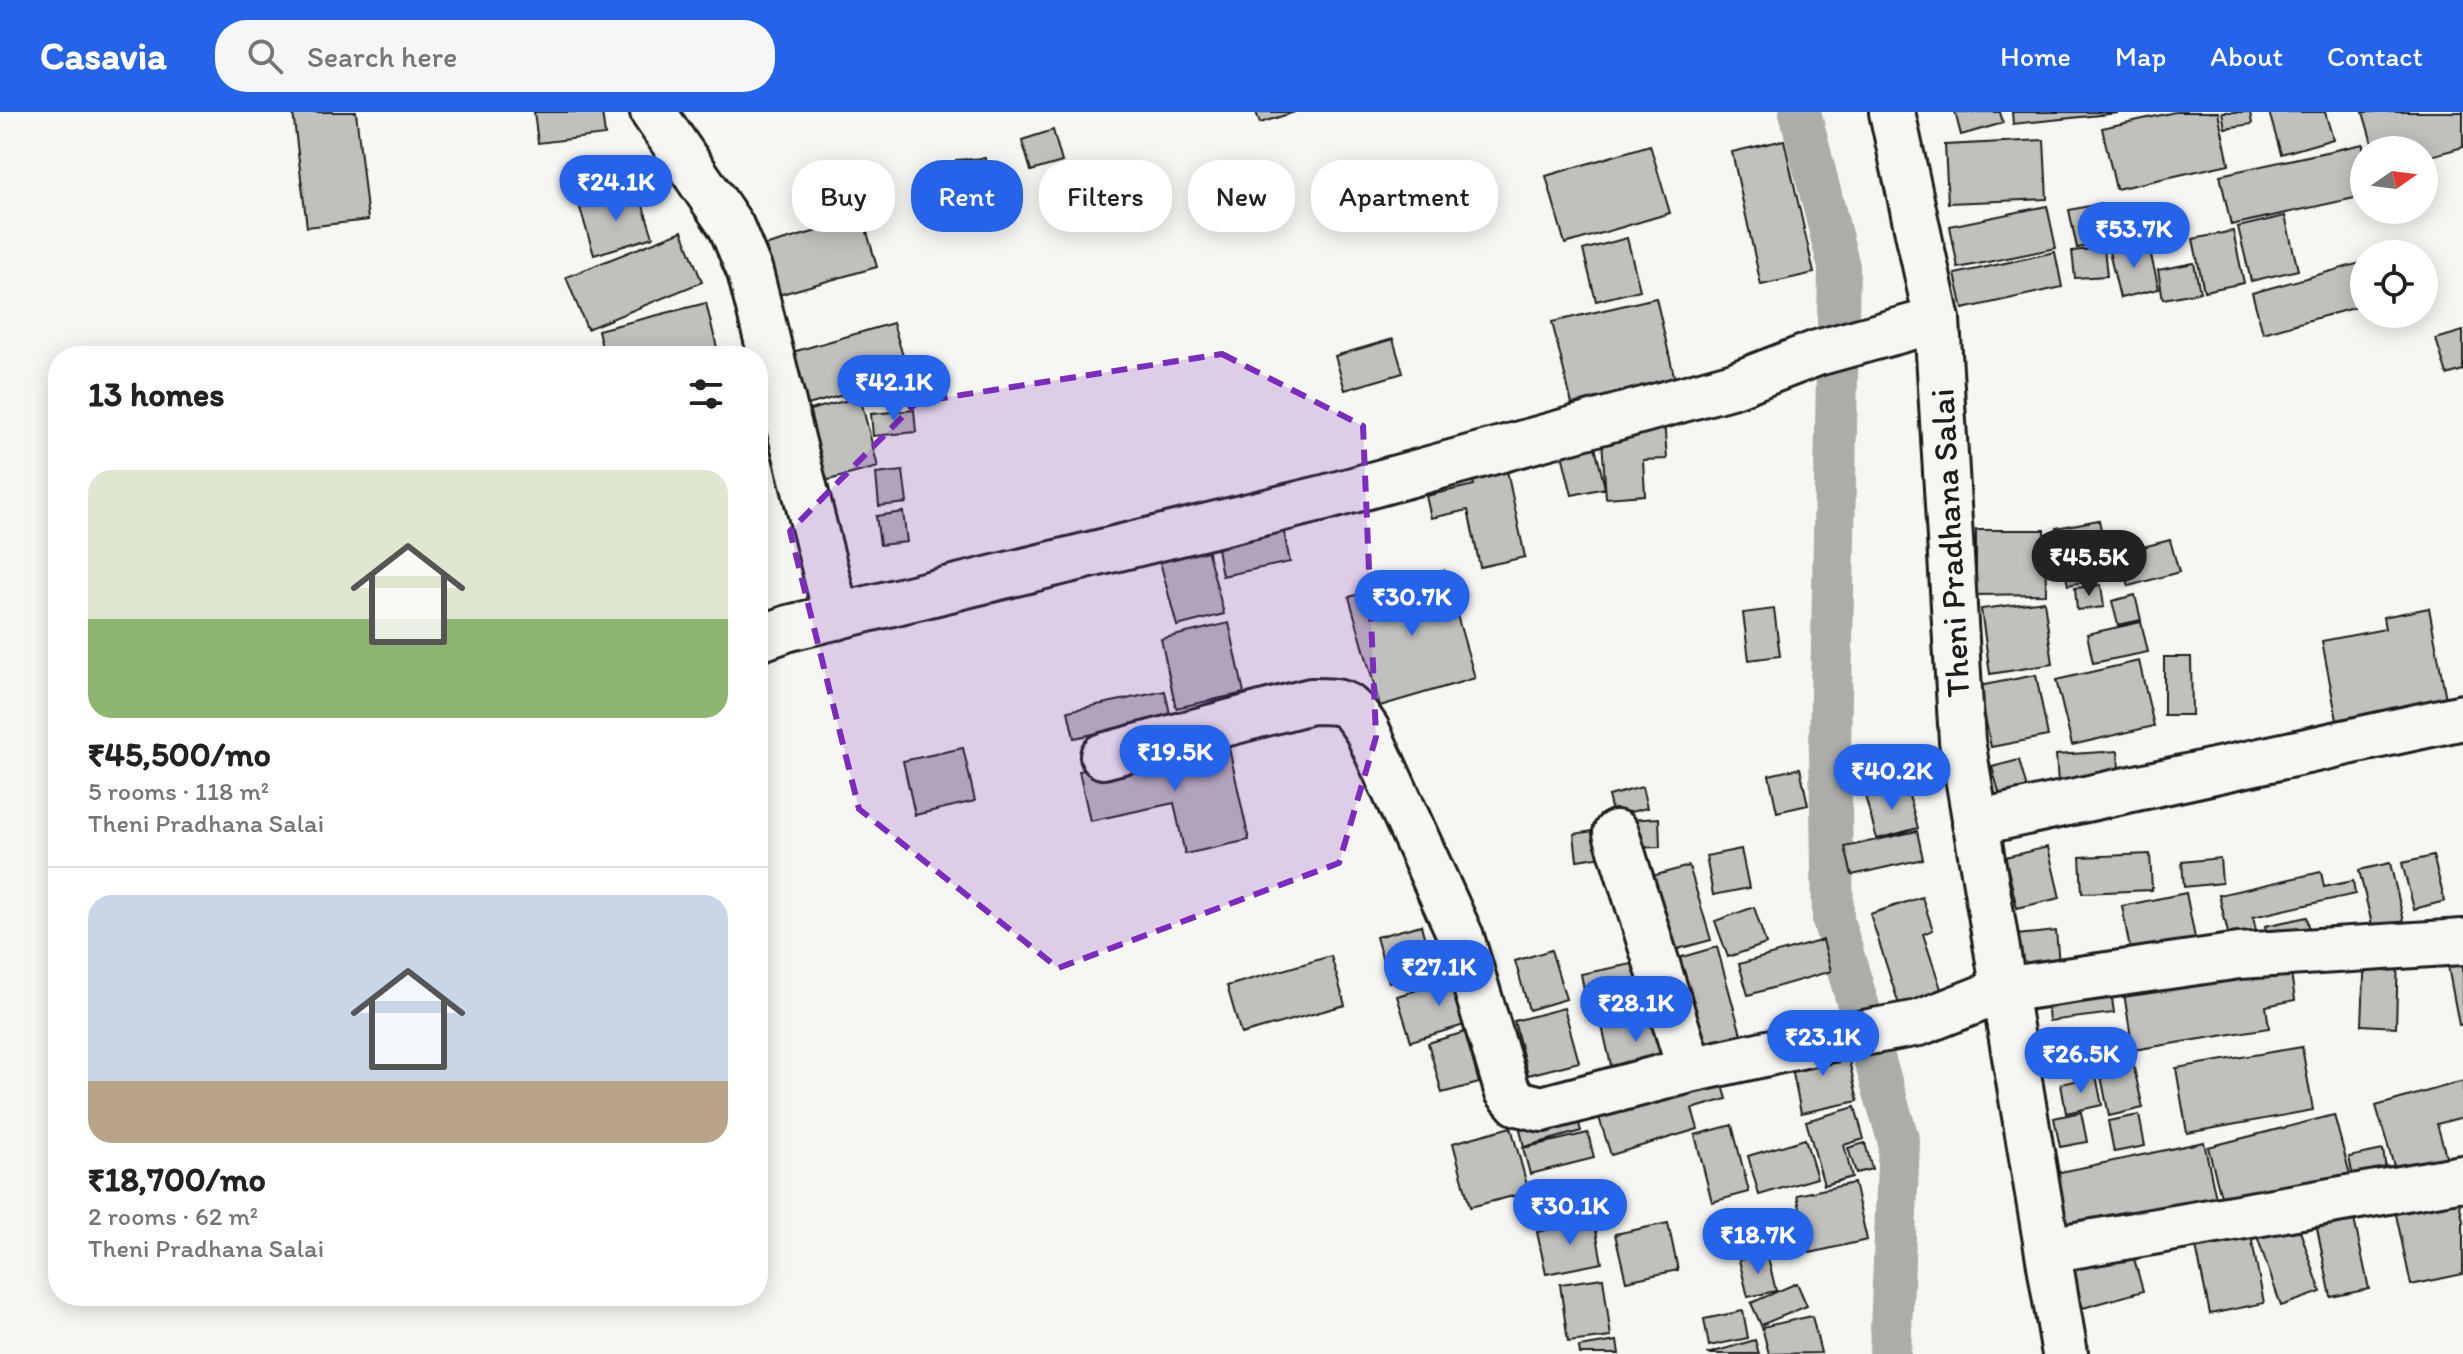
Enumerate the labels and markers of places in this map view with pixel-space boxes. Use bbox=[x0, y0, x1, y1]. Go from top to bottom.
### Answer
pin: ₹24.1K bbox=[551, 155, 681, 223]
pin: ₹53.7K bbox=[2069, 202, 2199, 270]
pin: ₹42.1K bbox=[829, 355, 959, 423]
pin: ₹45.5K bbox=[2024, 530, 2154, 598]
pin: ₹30.7K bbox=[1347, 570, 1477, 638]
pin: ₹19.5K bbox=[1110, 725, 1240, 793]
pin: ₹40.2K bbox=[1827, 744, 1957, 812]
pin: ₹27.1K bbox=[1374, 940, 1504, 1008]
pin: ₹28.1K bbox=[1571, 976, 1701, 1044]
pin: ₹23.1K bbox=[1758, 1010, 1888, 1078]
pin: ₹26.5K bbox=[2016, 1027, 2146, 1095]
pin: ₹30.1K bbox=[1505, 1179, 1635, 1247]
pin: ₹18.7K bbox=[1693, 1208, 1823, 1276]

